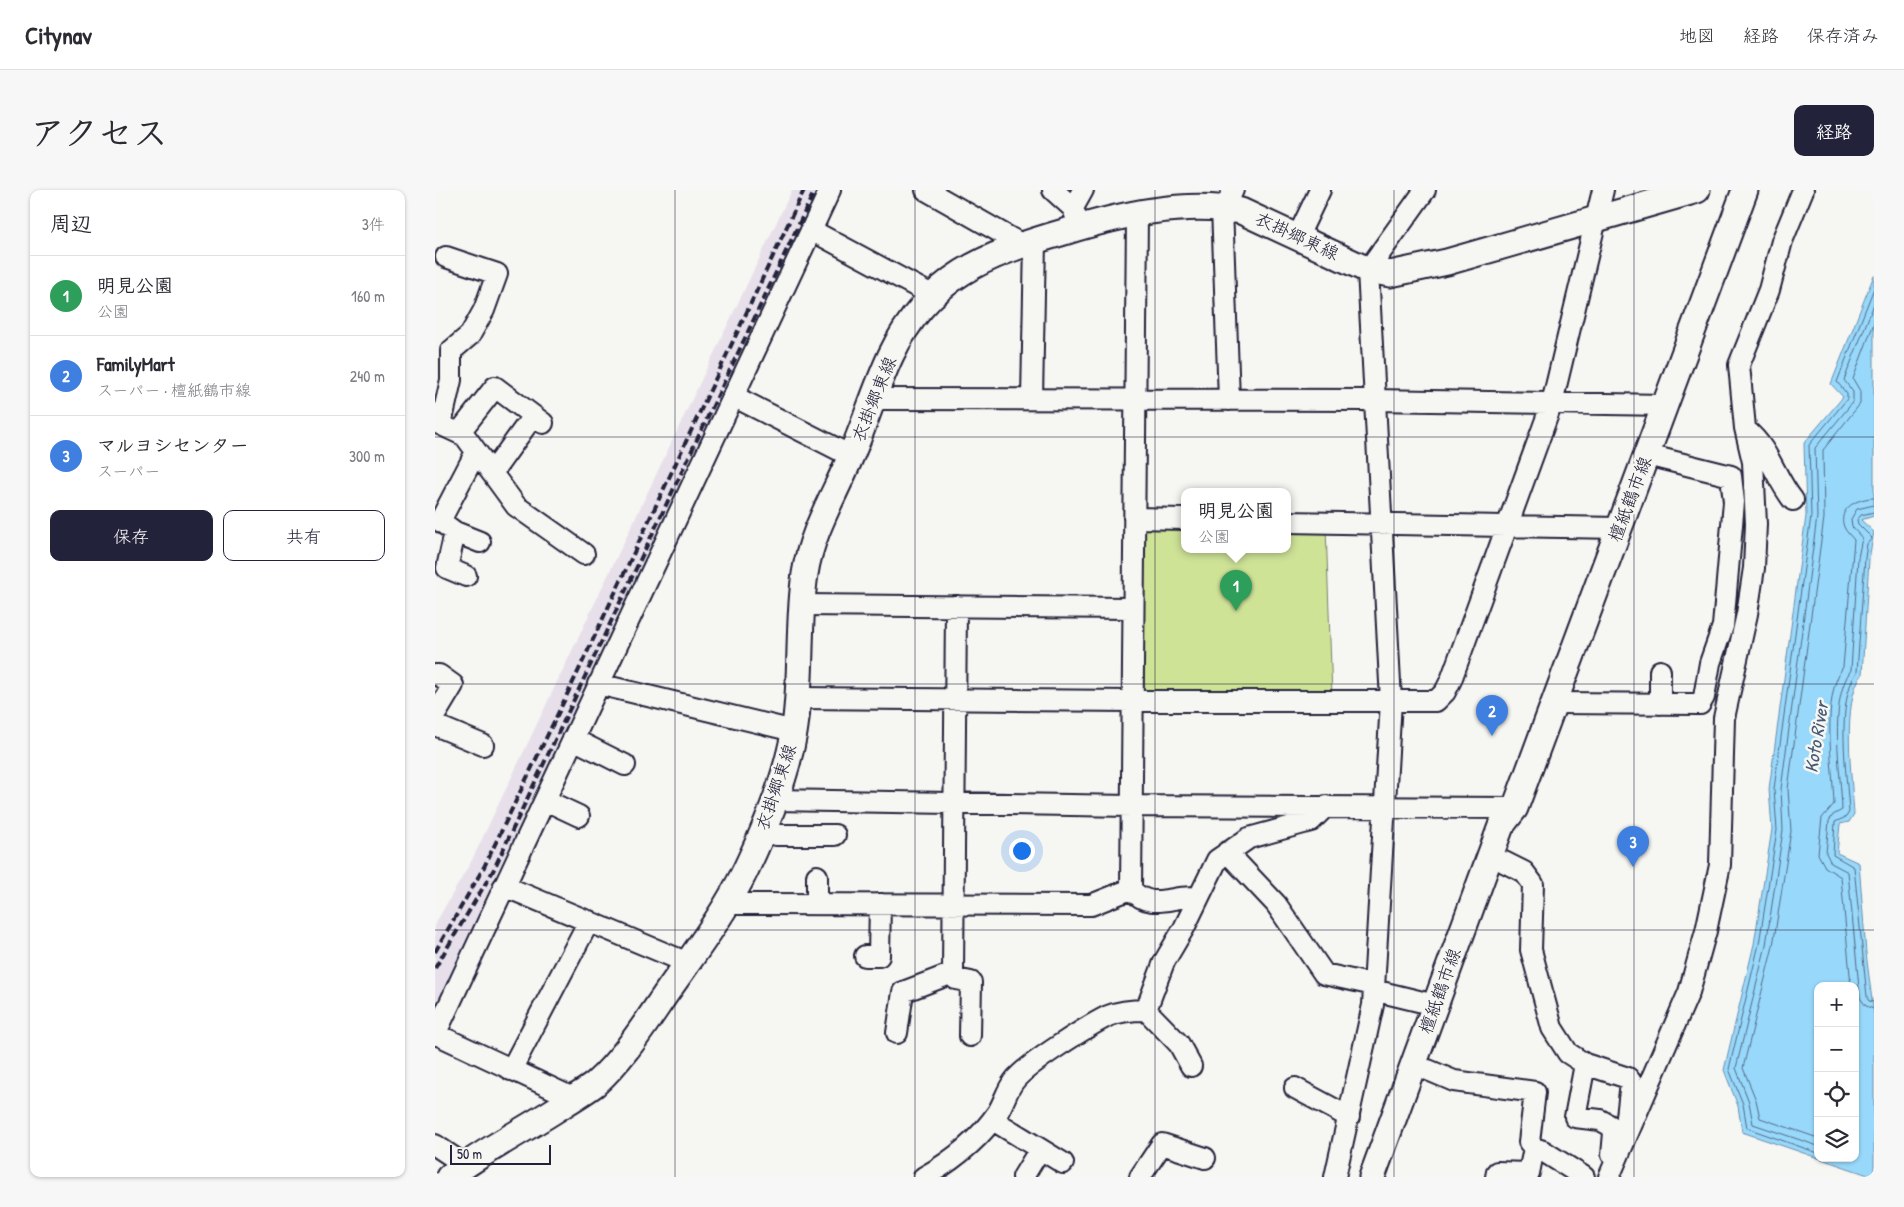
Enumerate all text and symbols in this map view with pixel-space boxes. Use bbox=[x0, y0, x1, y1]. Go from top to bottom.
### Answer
text: Citynav bbox=[25, 19, 92, 51]
text: 地図 bbox=[1679, 23, 1715, 48]
text: 経路 bbox=[1743, 23, 1779, 48]
text: 保存済み bbox=[1807, 23, 1879, 48]
button: 経路 bbox=[1794, 105, 1874, 156]
text: アクセス bbox=[30, 109, 168, 156]
street label: 衣掛郷東線 bbox=[1251, 205, 1343, 266]
text: 周辺 bbox=[50, 209, 92, 238]
text: 3件 bbox=[362, 213, 385, 235]
text: 明見公園 bbox=[97, 272, 173, 298]
text: 1 bbox=[63, 285, 69, 307]
text: 160 m bbox=[351, 285, 385, 307]
text: 公園 bbox=[97, 300, 129, 322]
text: FamilyMart bbox=[97, 351, 174, 377]
street label: 衣掛郷東線 bbox=[845, 352, 902, 445]
text: 2 bbox=[62, 365, 70, 387]
text: 240 m bbox=[350, 365, 385, 387]
text: スーパー · 檀紙鶴市線 bbox=[97, 379, 251, 401]
text: マルヨシセンター bbox=[97, 432, 249, 458]
text: 3 bbox=[62, 445, 70, 467]
text: 300 m bbox=[349, 445, 385, 467]
street label: 檀紙鶴市線 bbox=[1602, 452, 1657, 545]
text: スーパー bbox=[97, 460, 160, 482]
popup bbox=[1181, 488, 1291, 553]
text: 明見公園 bbox=[1198, 497, 1274, 523]
button: 保存 bbox=[50, 510, 213, 561]
button: 共有 bbox=[223, 510, 385, 561]
text: 公園 bbox=[1198, 525, 1230, 547]
pin: 1 bbox=[1220, 570, 1252, 611]
pin: 2 bbox=[1476, 695, 1508, 736]
water label: Koto River bbox=[1798, 697, 1835, 774]
street label: 衣掛郷東線 bbox=[749, 740, 802, 833]
pin: 3 bbox=[1617, 826, 1649, 867]
your location bbox=[1009, 838, 1035, 864]
street label: 檀紙鶴市線 bbox=[1412, 944, 1467, 1037]
map controls bbox=[1814, 982, 1859, 1162]
button: + bbox=[1814, 982, 1859, 1027]
button: − bbox=[1814, 1027, 1859, 1072]
button: locate bbox=[1814, 1072, 1859, 1117]
button: layers bbox=[1814, 1117, 1859, 1162]
scale bar bbox=[450, 1142, 551, 1165]
text: 50 m bbox=[457, 1144, 482, 1163]

